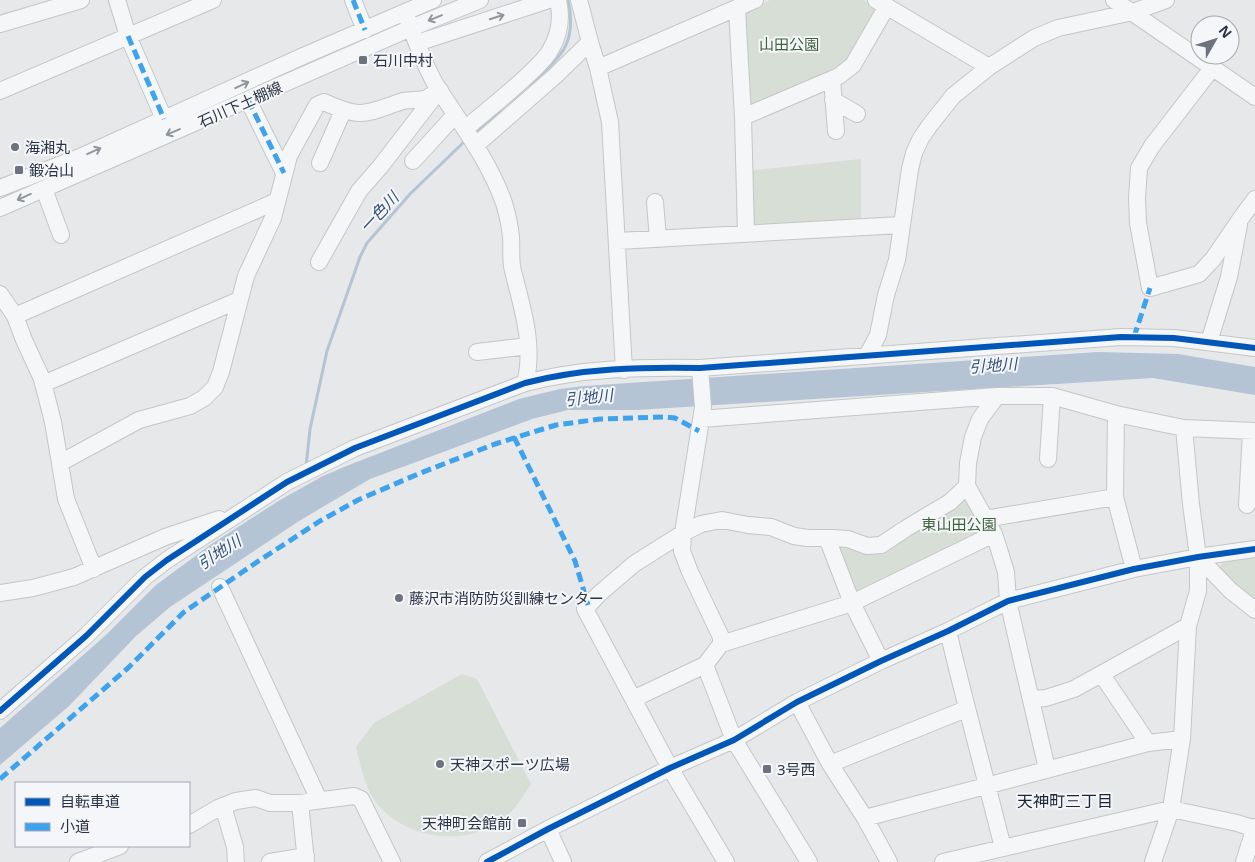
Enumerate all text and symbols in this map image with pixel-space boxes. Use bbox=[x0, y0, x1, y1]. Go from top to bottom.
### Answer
one-way arrow bbox=[488, 12, 504, 21]
one-way arrow bbox=[427, 15, 442, 24]
north arrow bbox=[1190, 15, 1240, 65]
text: N bbox=[1215, 21, 1236, 42]
park label: 山田公園 bbox=[759, 34, 819, 54]
place label: 石川中村 bbox=[373, 50, 433, 70]
marker: 石川中村 bbox=[357, 54, 369, 66]
street label: 石川下土棚線 bbox=[195, 77, 285, 131]
one-way arrow bbox=[235, 80, 250, 90]
one-way arrow bbox=[166, 128, 181, 138]
place label: 海湘丸 bbox=[25, 137, 70, 157]
marker: 海湘丸 bbox=[9, 141, 21, 153]
one-way arrow bbox=[86, 145, 101, 155]
place label: 鍛冶山 bbox=[29, 160, 74, 180]
marker: 鍛冶山 bbox=[13, 164, 25, 176]
water label: 一色川 bbox=[355, 185, 405, 237]
one-way arrow bbox=[17, 193, 32, 203]
water label: 引地川 bbox=[968, 352, 1020, 378]
water label: 引地川 bbox=[564, 383, 616, 410]
park label: 東山田公園 bbox=[921, 514, 997, 534]
water label: 引地川 bbox=[193, 529, 247, 574]
place label: 藤沢市消防防災訓練センター bbox=[409, 588, 604, 608]
marker: 藤沢市消防防災訓練センター bbox=[393, 592, 405, 604]
place label: 天神スポーツ広場 bbox=[450, 754, 570, 774]
marker: 天神スポーツ広場 bbox=[434, 758, 446, 770]
place label: 3号西 bbox=[777, 759, 816, 779]
marker: 3号西 bbox=[761, 763, 773, 775]
legend bbox=[15, 782, 190, 847]
district label: 天神町三丁目 bbox=[1017, 790, 1113, 812]
text: 自転車道 bbox=[60, 791, 120, 811]
place label: 天神町会館前 bbox=[422, 813, 512, 833]
text: 小道 bbox=[60, 816, 90, 836]
marker: 天神町会館前 bbox=[516, 817, 528, 829]

